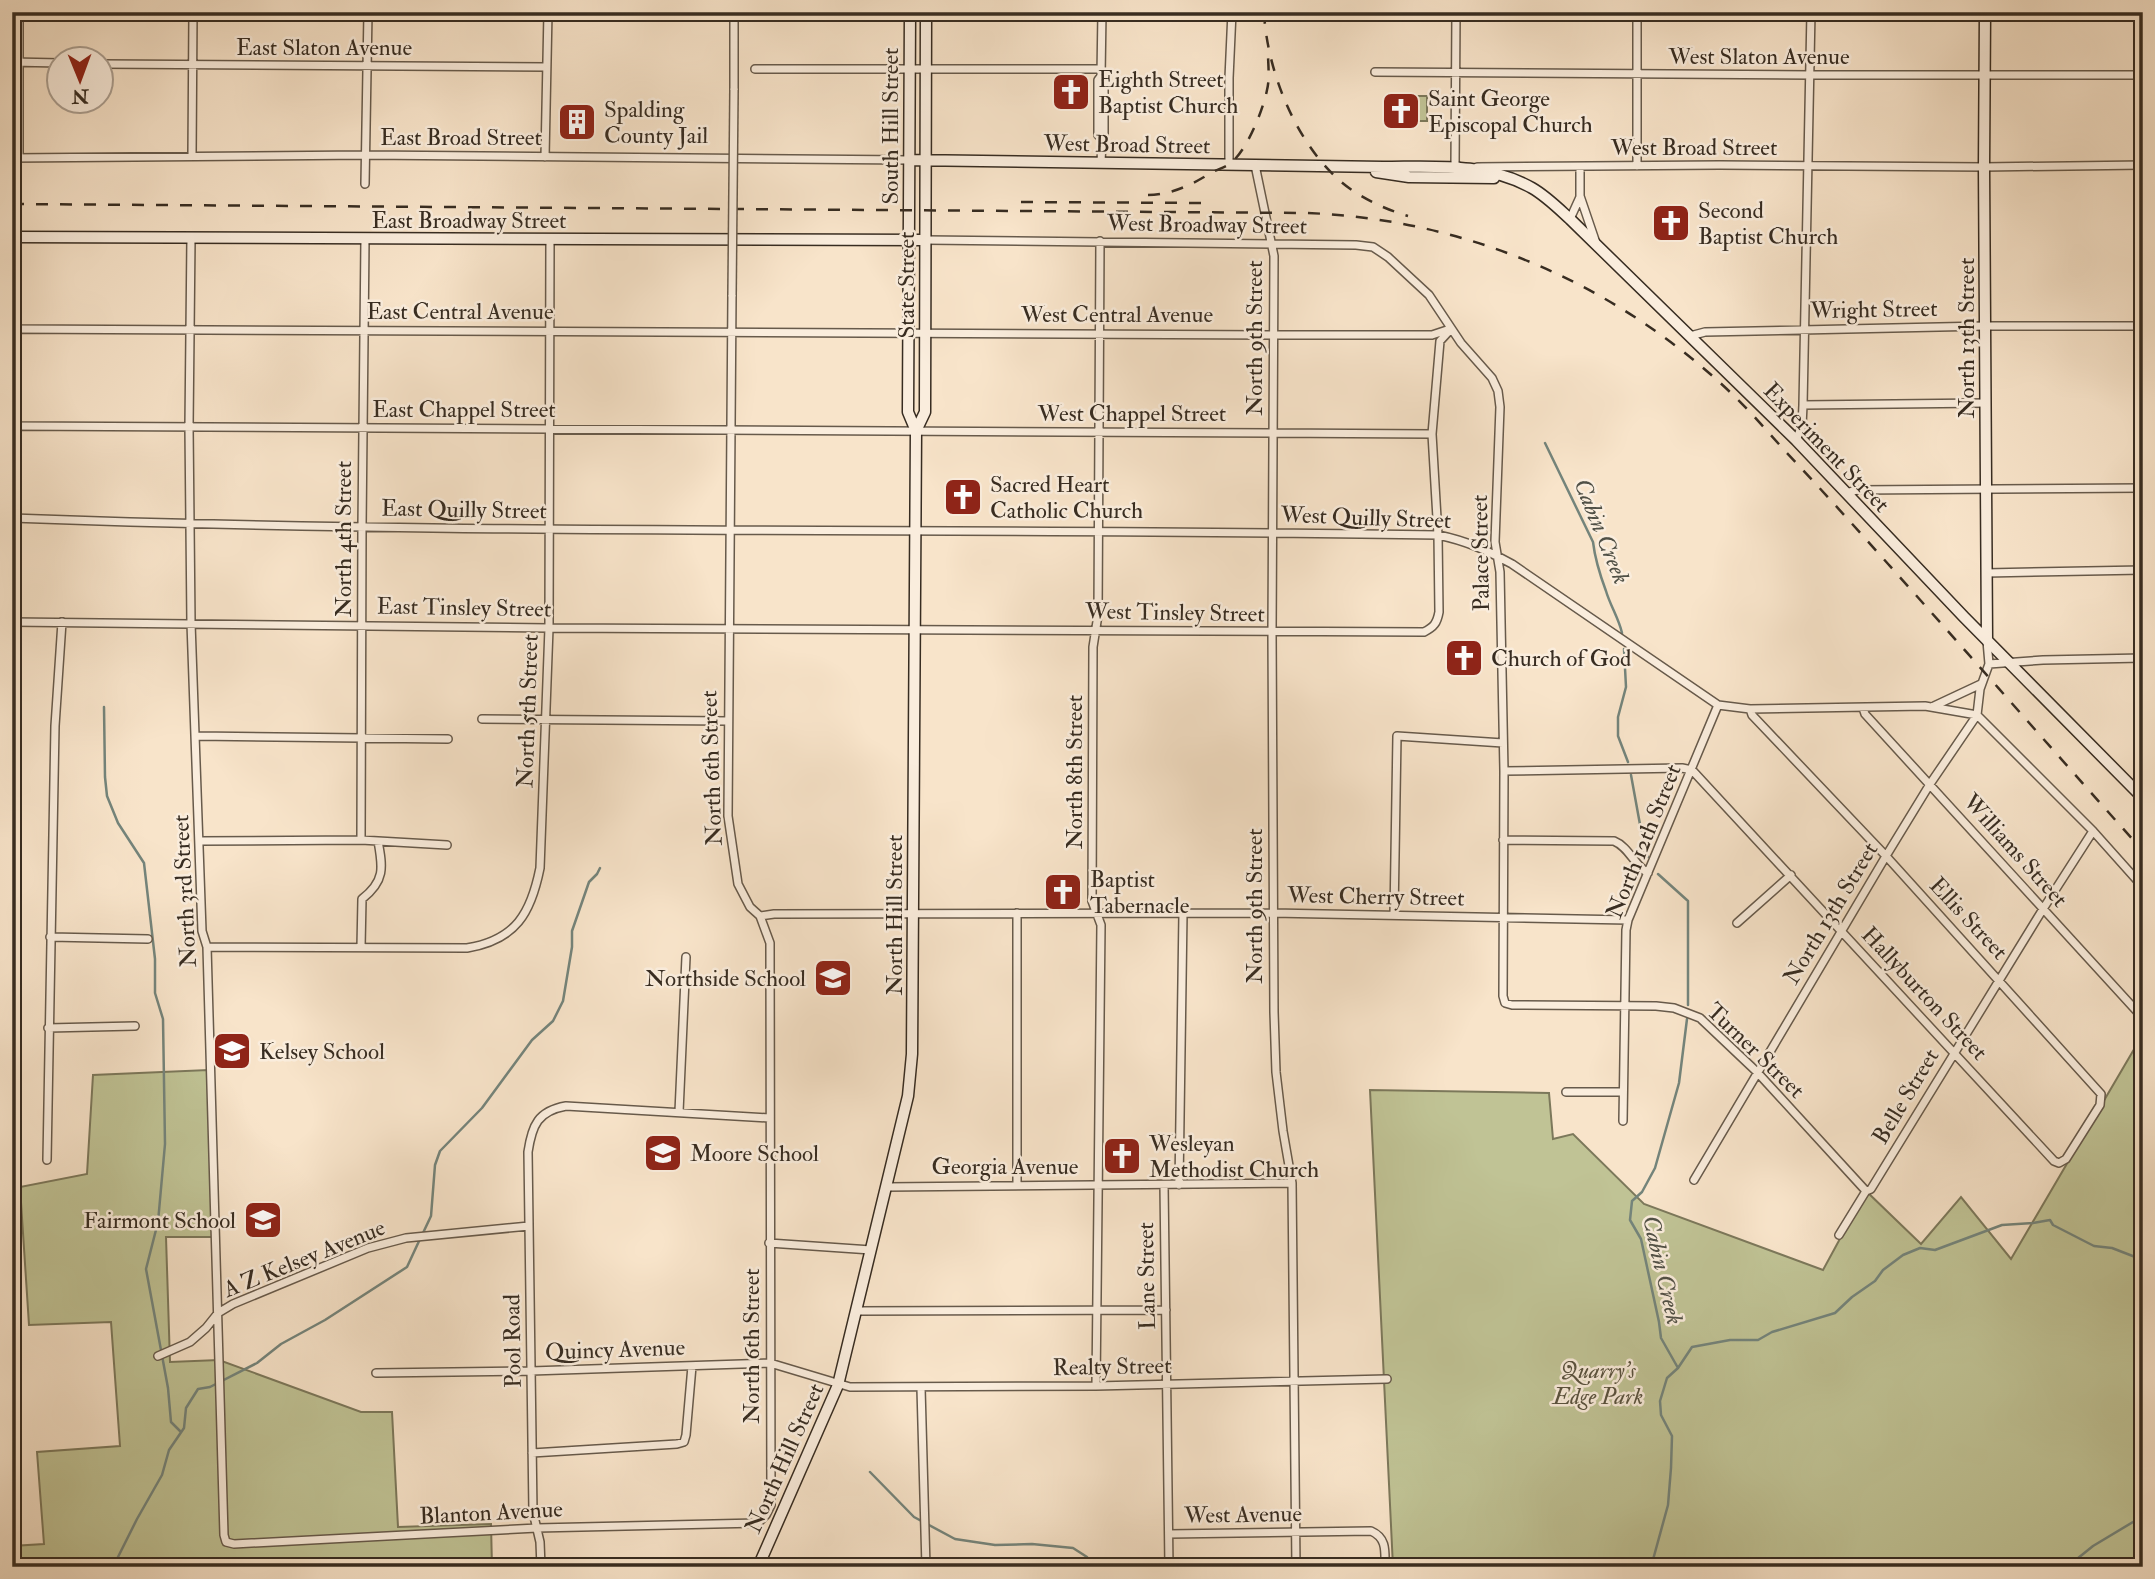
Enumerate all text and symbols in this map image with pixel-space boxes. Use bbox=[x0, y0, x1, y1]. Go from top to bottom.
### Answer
street label: East Slaton Avenue bbox=[236, 33, 412, 62]
street label: West Slaton Avenue bbox=[1667, 42, 1850, 71]
north arrow bbox=[46, 46, 116, 116]
street label: South Hill Street bbox=[876, 47, 905, 205]
place label: Eighth Street Baptist Church bbox=[1098, 65, 1238, 121]
church icon: Eighth Street Baptist Church bbox=[1050, 71, 1092, 113]
text: N bbox=[71, 84, 90, 108]
place label: Saint George Episcopal Church bbox=[1428, 84, 1593, 140]
church icon: Saint George Episcopal Church bbox=[1380, 90, 1422, 132]
place label: Spalding County Jail bbox=[604, 95, 708, 150]
building icon: Spalding County Jail bbox=[556, 101, 598, 143]
street label: East Broad Street bbox=[380, 123, 542, 152]
street label: West Broad Street bbox=[1042, 129, 1211, 160]
street label: West Broad Street bbox=[1610, 133, 1777, 162]
place label: Second Baptist Church bbox=[1698, 196, 1838, 252]
church icon: Second Baptist Church bbox=[1650, 202, 1692, 244]
street label: East Broadway Street bbox=[371, 206, 567, 235]
street label: West Broadway Street bbox=[1106, 208, 1307, 241]
street label: State Street bbox=[892, 231, 921, 339]
street label: North 13th Street bbox=[1952, 258, 1981, 418]
street label: North 9th Street bbox=[1240, 260, 1269, 416]
street label: Wright Street bbox=[1809, 294, 1938, 325]
street label: East Central Avenue bbox=[366, 297, 554, 326]
street label: West Central Avenue bbox=[1020, 300, 1213, 329]
street label: Experiment Street bbox=[1757, 376, 1896, 519]
street label: East Chappel Street bbox=[372, 395, 556, 425]
street label: West Chappel Street bbox=[1037, 399, 1226, 429]
street label: North 4th Street bbox=[329, 461, 358, 617]
place label: Sacred Heart Catholic Church bbox=[990, 470, 1143, 525]
water label: Cabin Creek bbox=[1566, 474, 1637, 589]
church icon: Sacred Heart Catholic Church bbox=[942, 476, 984, 518]
street label: East Quilly Street bbox=[381, 494, 547, 525]
street label: Palace Street bbox=[1465, 494, 1496, 612]
street label: West Quilly Street bbox=[1279, 500, 1452, 535]
street label: East Tinsley Street bbox=[376, 591, 552, 624]
street label: West Tinsley Street bbox=[1084, 596, 1265, 629]
street label: North 5th Street bbox=[510, 634, 545, 788]
church icon: Church of God bbox=[1443, 637, 1485, 679]
place label: Church of God bbox=[1491, 644, 1631, 673]
street label: North 6th Street bbox=[694, 690, 729, 846]
street label: North 8th Street bbox=[1060, 695, 1089, 849]
street label: North 12th Street bbox=[1599, 760, 1688, 923]
street label: Williams Street bbox=[1956, 787, 2074, 913]
street label: North 3rd Street bbox=[166, 814, 203, 968]
street label: North 9th Street bbox=[1240, 828, 1269, 984]
street label: North Hill Street bbox=[880, 834, 909, 996]
street label: North 13th Street bbox=[1777, 837, 1884, 990]
place label: Baptist Tabernacle bbox=[1090, 865, 1190, 920]
church icon: Baptist Tabernacle bbox=[1042, 871, 1084, 913]
street label: Ellis Street bbox=[1923, 871, 2014, 966]
street label: West Cherry Street bbox=[1286, 880, 1465, 913]
street label: Hallyburton Street bbox=[1855, 920, 1994, 1066]
school or university icon: Northside School bbox=[812, 957, 854, 999]
place label: Northside School bbox=[645, 964, 806, 993]
street label: Turner Street bbox=[1700, 996, 1811, 1104]
school or university icon: Kelsey School bbox=[211, 1030, 253, 1072]
place label: Kelsey School bbox=[259, 1037, 385, 1066]
street label: Belle Street bbox=[1866, 1043, 1945, 1149]
place label: Wesleyan Methodist Church bbox=[1148, 1129, 1319, 1184]
school or university icon: Moore School bbox=[642, 1132, 684, 1174]
church icon: Wesleyan Methodist Church bbox=[1101, 1135, 1143, 1177]
place label: Moore School bbox=[690, 1139, 819, 1168]
street label: Georgia Avenue bbox=[932, 1152, 1079, 1181]
school or university icon: Fairmont School bbox=[242, 1199, 284, 1241]
place label: Fairmont School bbox=[83, 1206, 236, 1235]
water label: Cabin Creek bbox=[1635, 1212, 1690, 1328]
street label: A Z Kelsey Avenue bbox=[218, 1213, 390, 1304]
street label: Lane Street bbox=[1131, 1222, 1162, 1330]
street label: North 6th Street bbox=[737, 1268, 766, 1424]
street label: Pool Road bbox=[497, 1294, 528, 1388]
street label: Quincy Avenue bbox=[545, 1333, 686, 1366]
street label: Realty Street bbox=[1052, 1351, 1172, 1382]
park label: Quarry's Edge Park bbox=[1551, 1356, 1643, 1411]
street label: North Hill Street bbox=[738, 1379, 830, 1538]
street label: Blanton Avenue bbox=[418, 1494, 564, 1531]
street label: West Avenue bbox=[1183, 1499, 1302, 1530]

